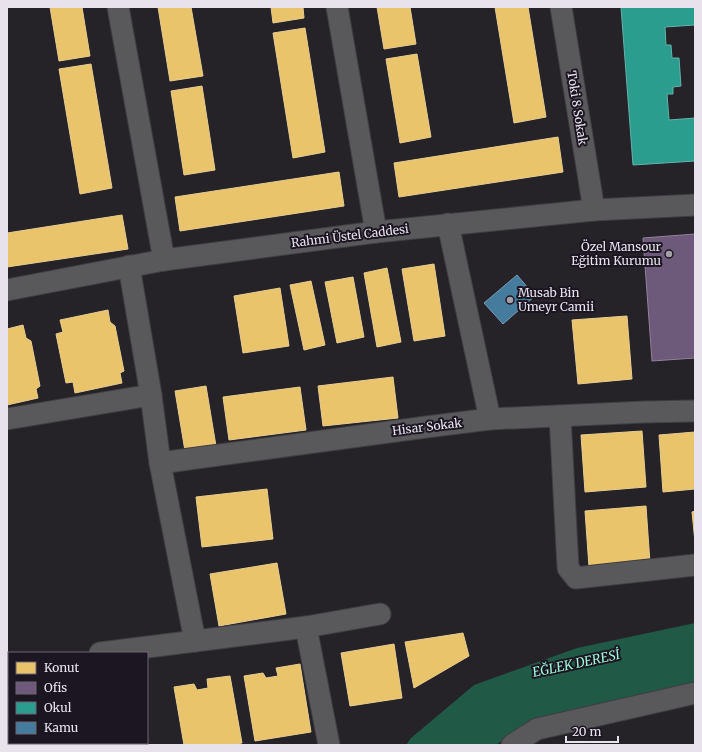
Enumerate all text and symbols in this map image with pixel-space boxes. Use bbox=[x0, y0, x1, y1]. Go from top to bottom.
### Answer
street label: Toki 8 Sokak bbox=[564, 70, 591, 147]
street label: Rahmi Üstel Caddesi bbox=[290, 221, 410, 250]
place label: Özel Mansour Eğitim Kurumu bbox=[571, 239, 662, 268]
marker: Özel Mansour Eğitim Kurumu bbox=[664, 249, 674, 259]
place label: Musab Bin Umeyr Camii bbox=[518, 285, 594, 314]
marker: Musab Bin Umeyr Camii bbox=[505, 295, 515, 305]
street label: Hisar Sokak bbox=[391, 415, 463, 438]
water label: EĞLEK DERESİ bbox=[531, 645, 622, 681]
legend bbox=[8, 652, 148, 744]
text: Konut bbox=[44, 660, 79, 675]
text: Ofis bbox=[44, 680, 67, 695]
text: Okul bbox=[44, 700, 72, 715]
scale bar bbox=[566, 718, 618, 744]
text: Kamu bbox=[44, 720, 79, 735]
text: 20 m bbox=[572, 724, 601, 739]

